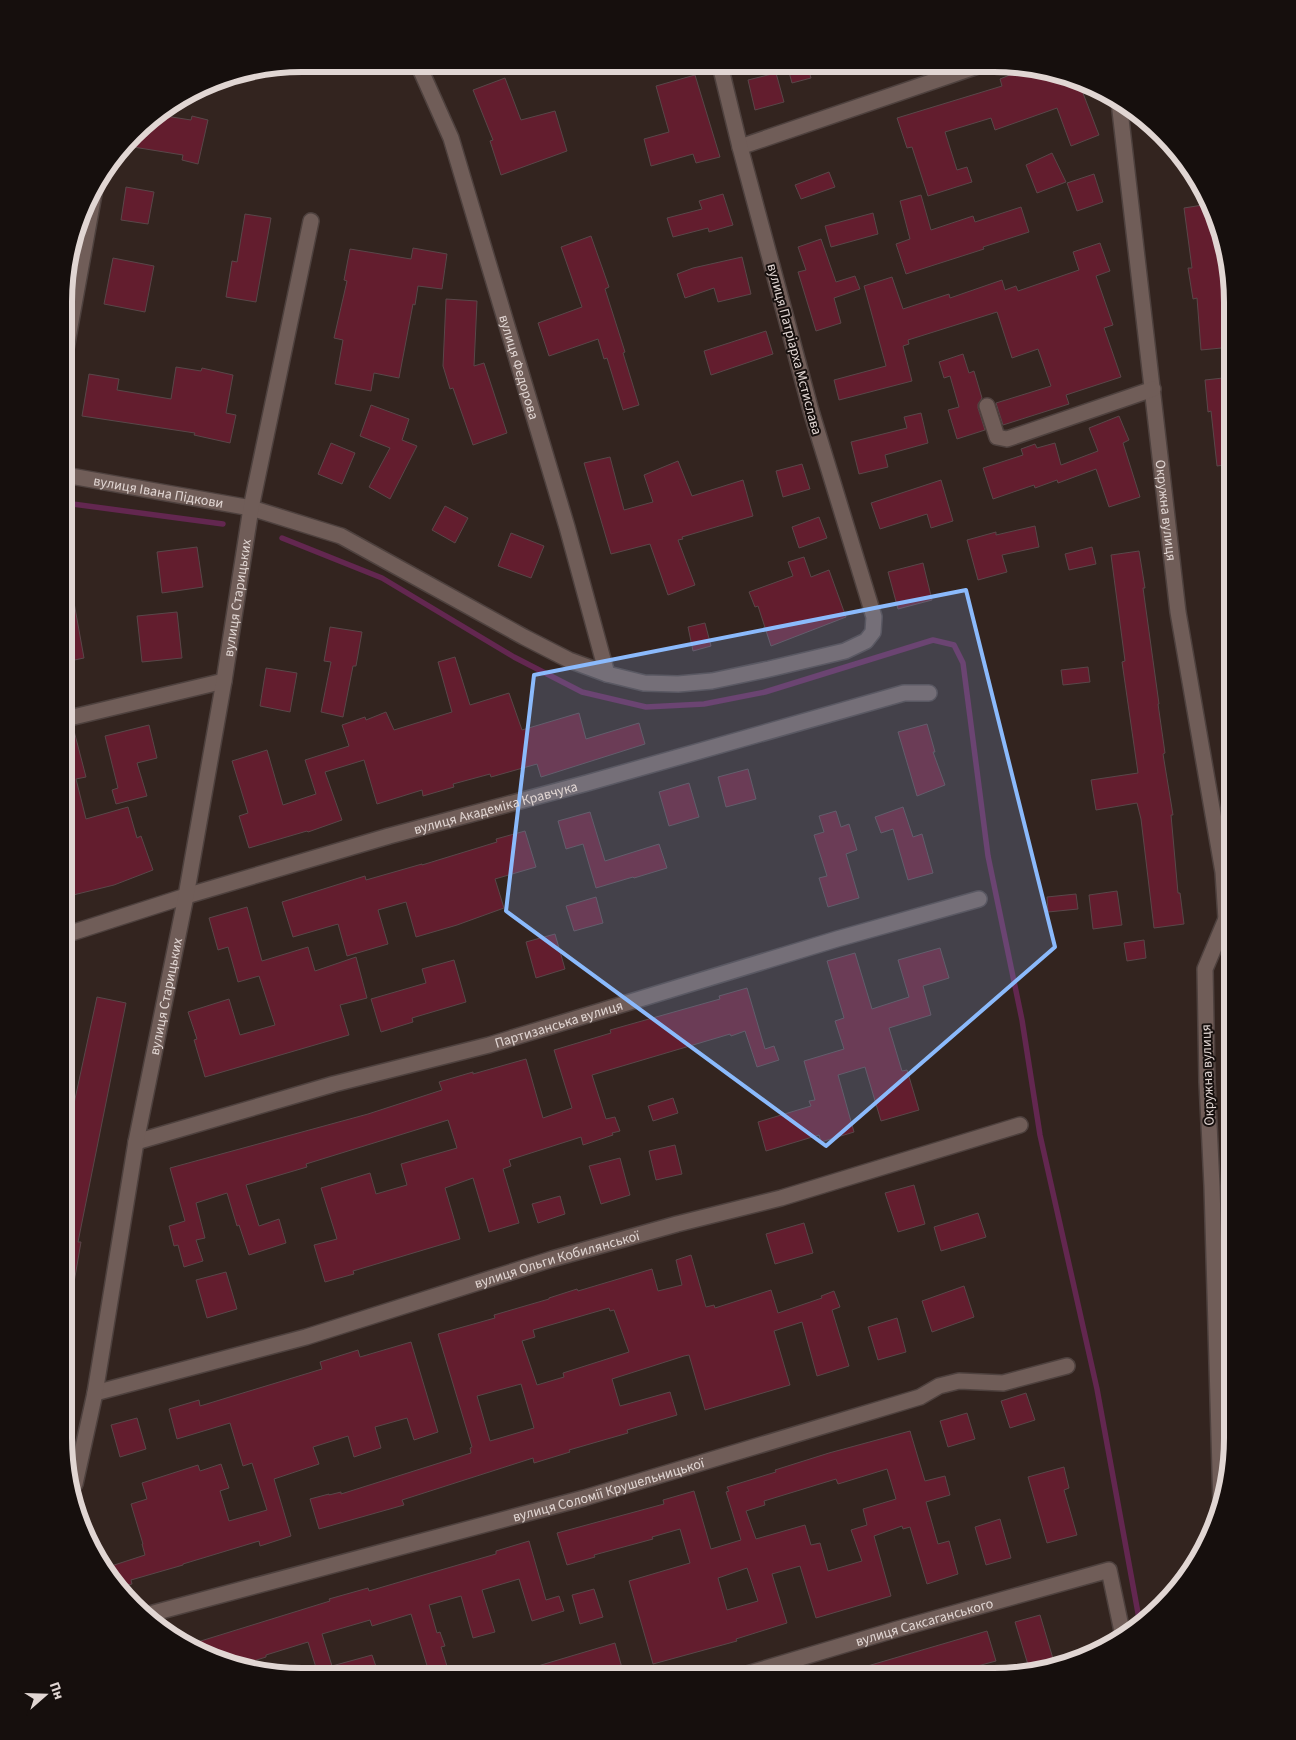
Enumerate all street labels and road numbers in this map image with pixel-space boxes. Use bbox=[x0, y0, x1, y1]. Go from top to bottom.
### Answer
street label: вулиця Патріарха Мстислава bbox=[762, 261, 827, 437]
street label: вулиця Федорова bbox=[493, 312, 543, 422]
street label: Окружна вулиця bbox=[1149, 459, 1181, 562]
street label: вулиця Івана Підкови bbox=[92, 471, 225, 514]
street label: вулиця Старицьких bbox=[219, 537, 257, 658]
street label: вулиця Академіка Кравчука bbox=[412, 777, 580, 840]
street label: вулиця Старицьких bbox=[145, 936, 188, 1057]
street label: Партизанська вулиця bbox=[492, 996, 626, 1054]
street label: Окружна вулиця bbox=[1196, 1024, 1220, 1126]
street label: вулиця Ольги Кобилянської bbox=[472, 1226, 642, 1294]
street label: вулиця Соломії Крушельницької bbox=[511, 1453, 707, 1528]
street label: вулиця Саксаганського bbox=[853, 1594, 996, 1652]

